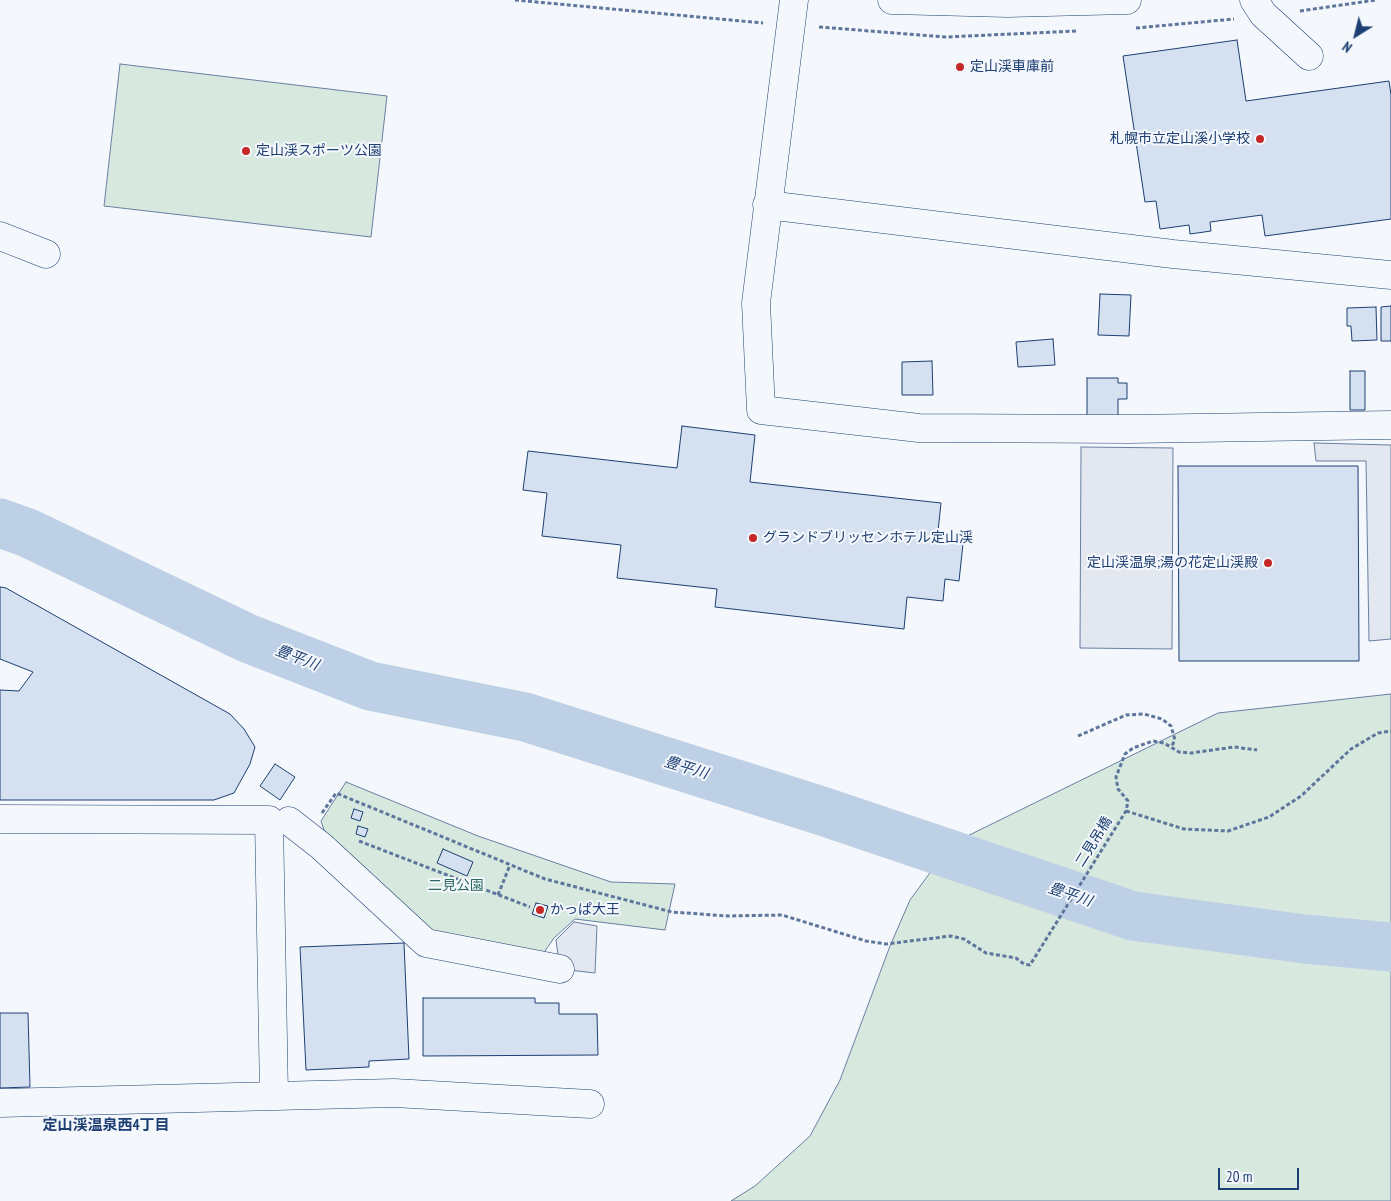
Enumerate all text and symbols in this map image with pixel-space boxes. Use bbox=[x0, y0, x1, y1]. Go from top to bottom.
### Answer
north arrow bbox=[1331, 10, 1381, 60]
text: N bbox=[1339, 38, 1356, 57]
place label: 定山渓車庫前 bbox=[970, 59, 1054, 75]
marker: 定山渓車庫前 bbox=[954, 61, 966, 73]
place label: 札幌市立定山溪小学校 bbox=[1110, 131, 1250, 147]
marker: 札幌市立定山溪小学校 bbox=[1254, 133, 1266, 145]
place label: 定山渓スポーツ公園 bbox=[256, 143, 382, 159]
marker: 定山渓スポーツ公園 bbox=[240, 145, 252, 157]
place label: グランドブリッセンホテル定山渓 bbox=[763, 530, 973, 546]
marker: グランドブリッセンホテル定山渓 bbox=[747, 532, 759, 544]
place label: 定山渓温泉;湯の花定山渓殿 bbox=[1087, 555, 1258, 571]
marker: 定山渓温泉;湯の花定山渓殿 bbox=[1262, 557, 1274, 569]
water label: 豊平川 bbox=[273, 642, 321, 674]
water label: 豊平川 bbox=[662, 753, 710, 783]
street label: 二見吊橋 bbox=[1072, 814, 1116, 870]
park label: 二見公園 bbox=[428, 878, 484, 894]
water label: 豊平川 bbox=[1046, 879, 1094, 911]
place label: かっぱ大王 bbox=[550, 902, 620, 918]
marker: かっぱ大王 bbox=[534, 904, 546, 916]
district label: 定山渓温泉西4丁目 bbox=[42, 1117, 170, 1135]
scale bar bbox=[1221, 1158, 1302, 1190]
text: 20 m bbox=[1226, 1167, 1252, 1186]

